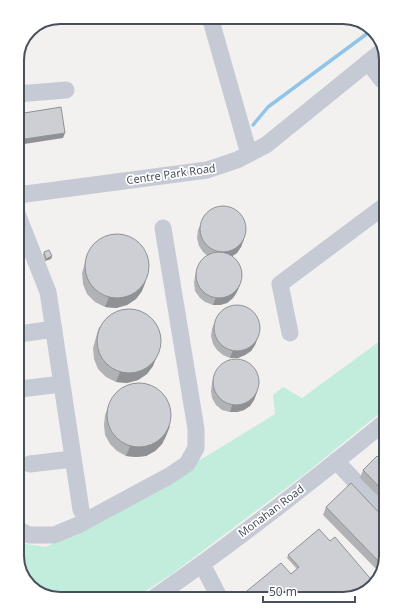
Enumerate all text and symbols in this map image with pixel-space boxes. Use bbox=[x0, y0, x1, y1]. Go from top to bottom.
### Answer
street label: Centre Park Road bbox=[125, 160, 216, 187]
street label: Monahan Road bbox=[235, 481, 307, 540]
scale bar bbox=[263, 578, 355, 604]
text: 50 m bbox=[269, 583, 297, 600]

